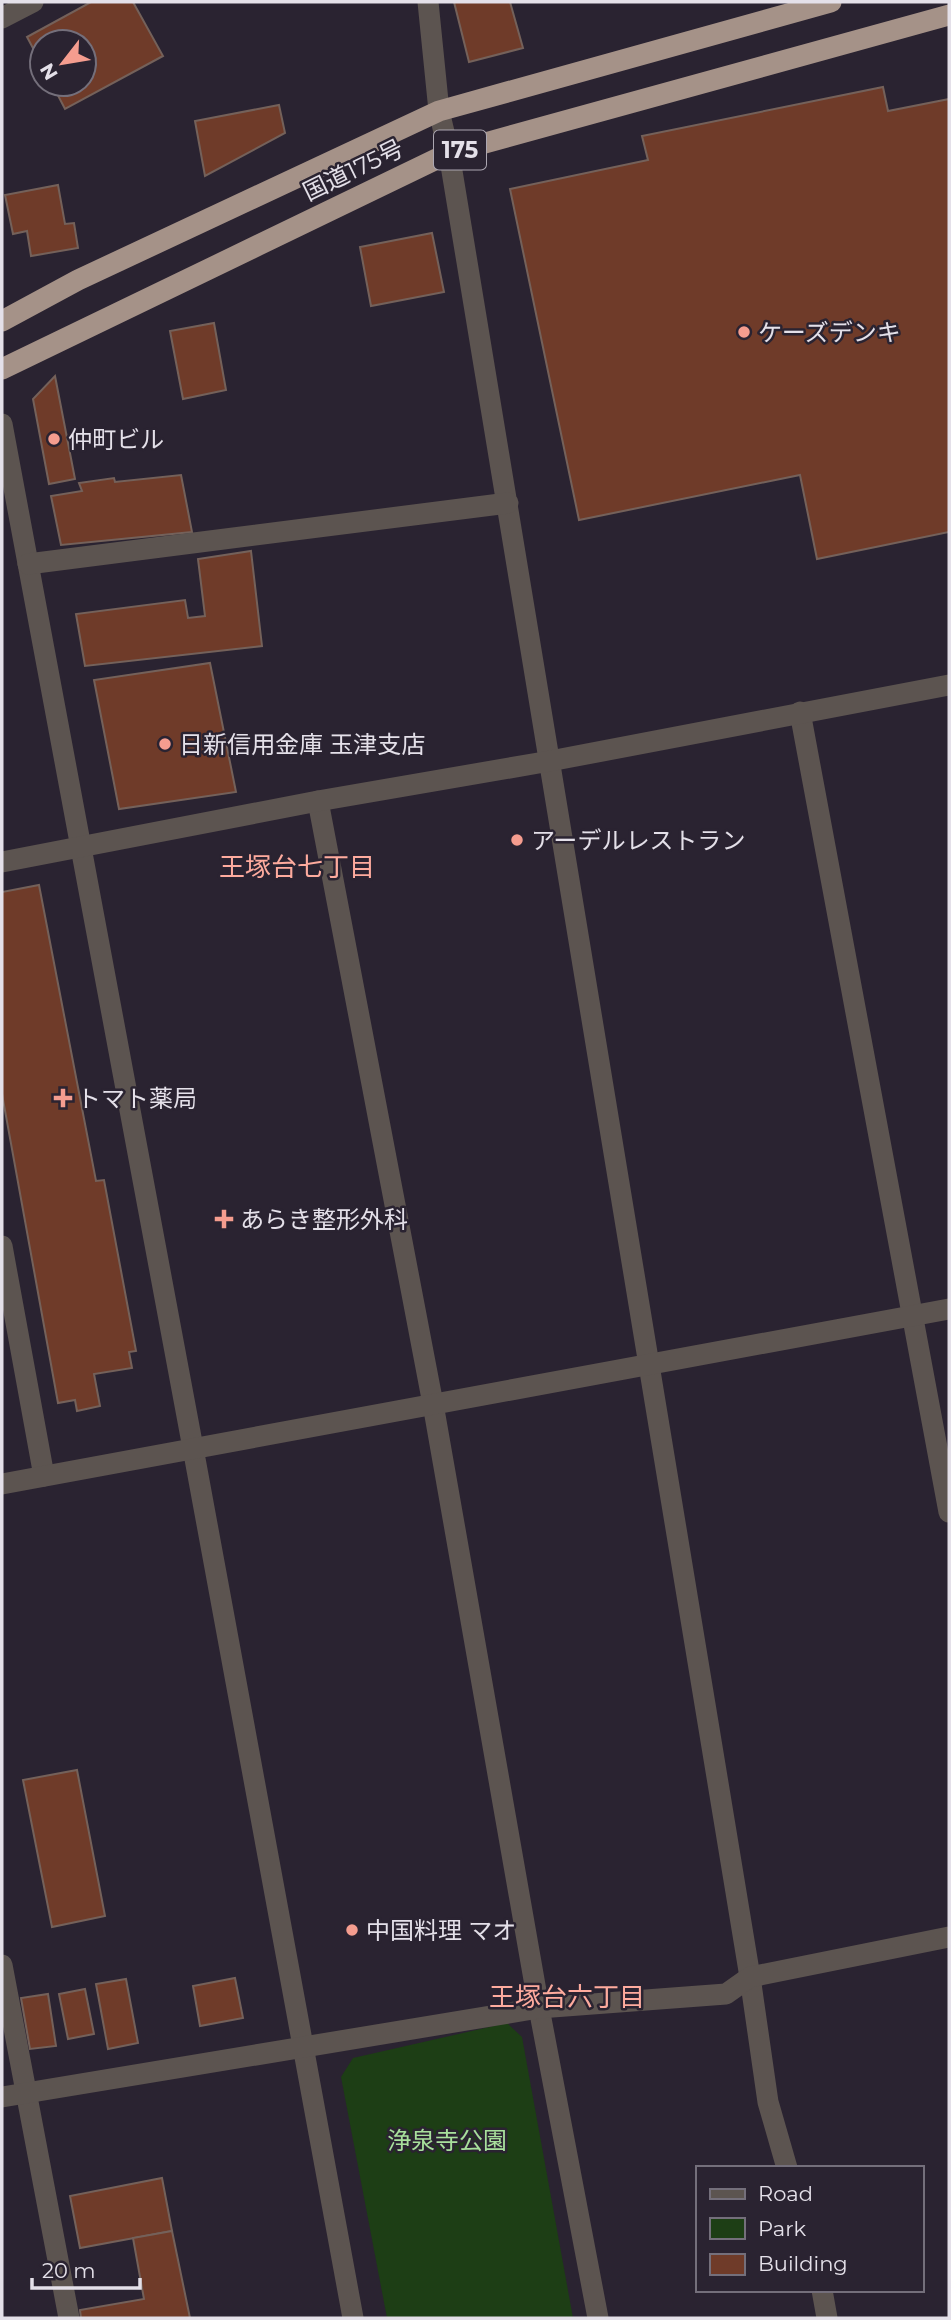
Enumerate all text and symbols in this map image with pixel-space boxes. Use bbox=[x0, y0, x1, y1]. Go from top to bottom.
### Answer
north arrow bbox=[28, 28, 98, 98]
text: N bbox=[35, 59, 63, 84]
road number: 175 bbox=[434, 130, 486, 169]
street label: 国道175号 bbox=[298, 133, 408, 207]
place label: ケーズデンキ bbox=[758, 318, 901, 347]
marker: ケーズデンキ bbox=[736, 324, 752, 340]
place label: 仲町ビル bbox=[68, 425, 164, 454]
marker: 仲町ビル bbox=[46, 431, 62, 447]
place label: 日新信用金庫 玉津支店 bbox=[179, 730, 425, 759]
marker: 日新信用金庫 玉津支店 bbox=[157, 736, 173, 752]
place label: アーデルレストラン bbox=[531, 826, 746, 855]
marker: アーデルレストラン bbox=[509, 832, 525, 848]
district label: 王塚台七丁目 bbox=[219, 851, 375, 883]
place label: トマト薬局 bbox=[77, 1084, 197, 1113]
marker: トマト薬局 bbox=[55, 1090, 71, 1106]
place label: あらき整形外科 bbox=[240, 1205, 408, 1234]
marker: あらき整形外科 bbox=[214, 1209, 234, 1229]
place label: 中国料理 マオ bbox=[366, 1916, 516, 1945]
marker: 中国料理 マオ bbox=[344, 1922, 360, 1938]
district label: 王塚台六丁目 bbox=[489, 1981, 645, 2013]
park label: 浄泉寺公園 bbox=[387, 2126, 507, 2155]
legend bbox=[696, 2166, 923, 2292]
text: Road bbox=[758, 2181, 813, 2206]
text: Park bbox=[758, 2216, 806, 2241]
scale bar bbox=[32, 2246, 140, 2290]
text: Building bbox=[758, 2251, 848, 2276]
text: 20 m bbox=[42, 2258, 96, 2283]

